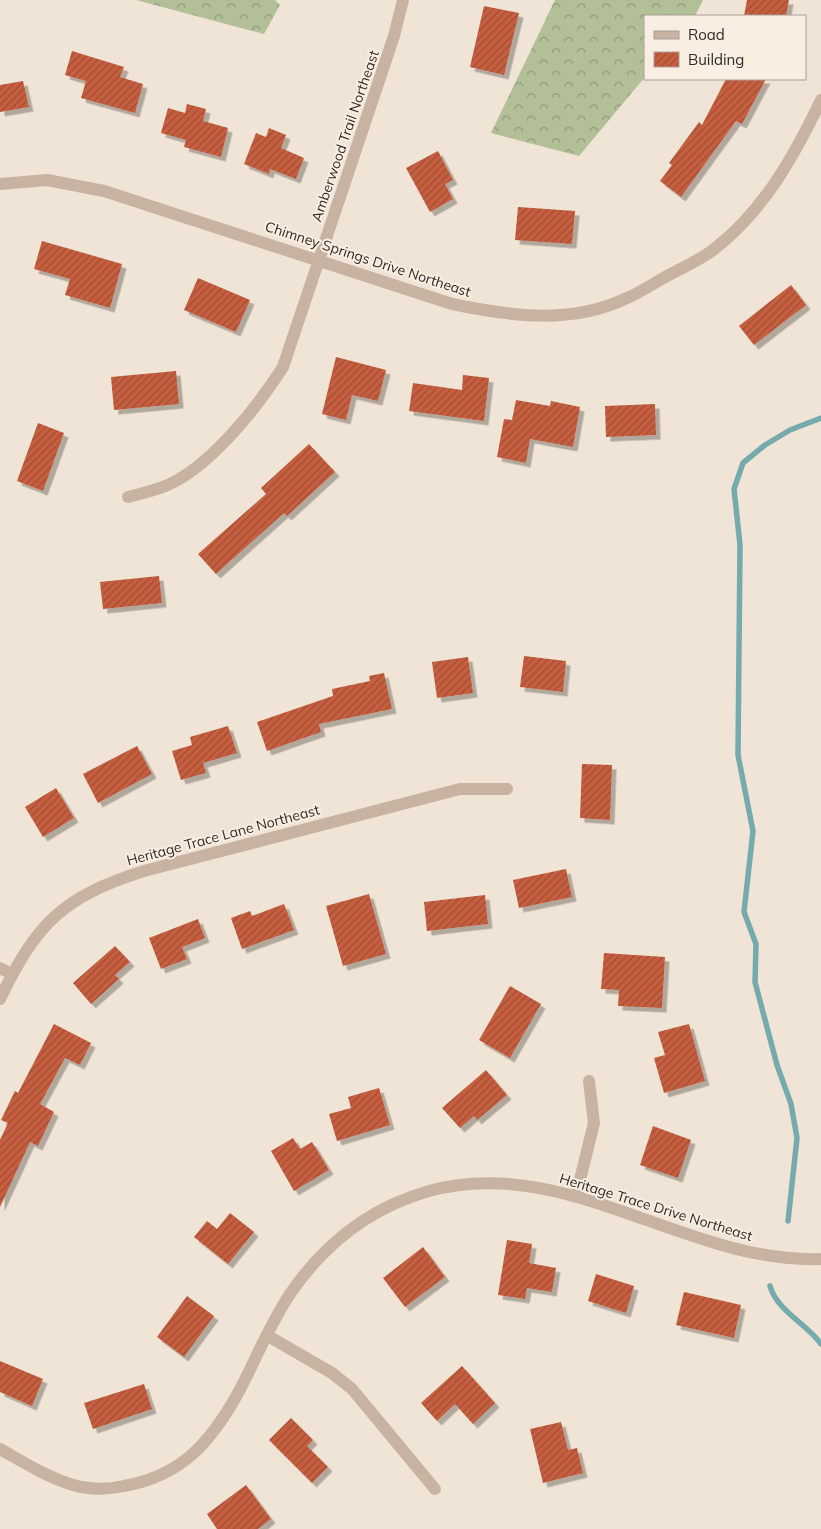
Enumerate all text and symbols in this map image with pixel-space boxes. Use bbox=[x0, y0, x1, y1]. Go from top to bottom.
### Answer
legend bbox=[644, 15, 806, 80]
text: Road bbox=[688, 25, 725, 44]
street label: Amberwood Trail Northeast bbox=[307, 48, 383, 224]
text: Building bbox=[688, 50, 744, 69]
street label: Chimney Springs Drive Northeast bbox=[263, 217, 473, 301]
street label: Heritage Trace Lane Northeast bbox=[125, 801, 321, 869]
street label: Heritage Trace Drive Northeast bbox=[557, 1169, 755, 1245]

